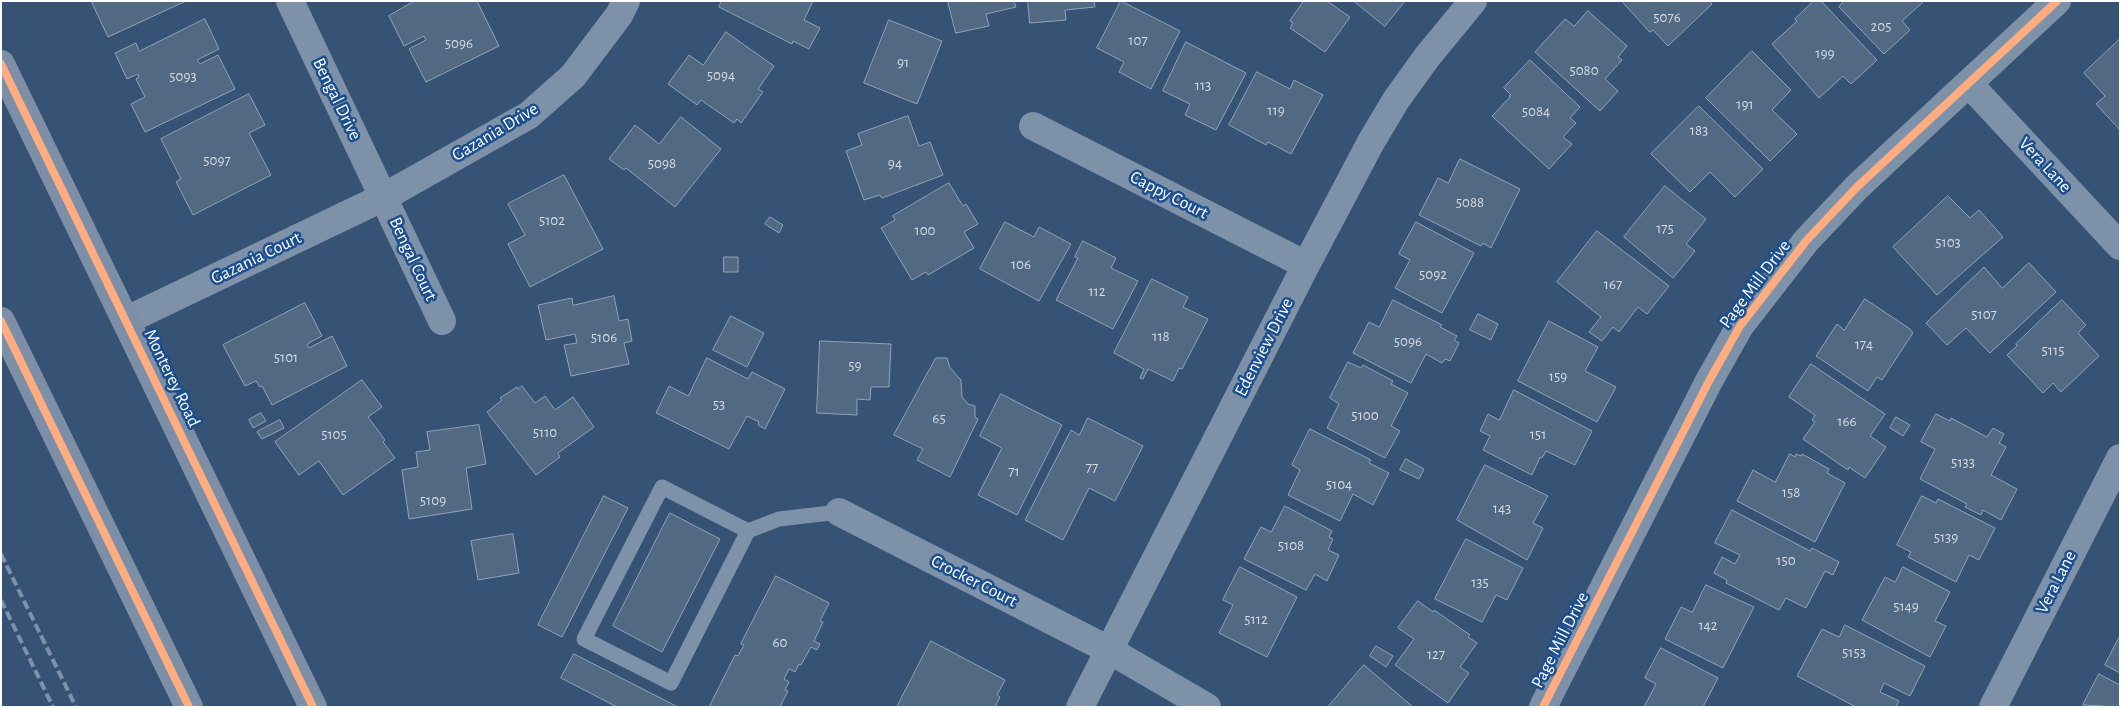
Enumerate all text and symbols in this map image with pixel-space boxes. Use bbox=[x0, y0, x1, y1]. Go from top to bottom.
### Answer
house number: 5076 bbox=[1653, 8, 1681, 26]
house number: 205 bbox=[1870, 17, 1892, 35]
house number: 107 bbox=[1128, 31, 1148, 49]
house number: 5096 bbox=[445, 34, 473, 52]
house number: 199 bbox=[1815, 44, 1835, 62]
house number: 91 bbox=[897, 53, 909, 71]
street label: Bengal Drive bbox=[308, 54, 366, 144]
house number: 5080 bbox=[1569, 61, 1599, 79]
house number: 5094 bbox=[707, 66, 735, 84]
house number: 5093 bbox=[169, 67, 197, 85]
house number: 113 bbox=[1195, 76, 1211, 94]
house number: 191 bbox=[1736, 95, 1754, 113]
street label: Gazania Drive bbox=[448, 98, 542, 166]
house number: 119 bbox=[1267, 101, 1285, 119]
house number: 5084 bbox=[1522, 102, 1550, 120]
house number: 183 bbox=[1690, 121, 1708, 139]
street label: Vera Lane bbox=[2014, 133, 2076, 197]
house number: 5097 bbox=[203, 151, 231, 169]
house number: 5098 bbox=[648, 154, 676, 172]
house number: 94 bbox=[888, 154, 902, 172]
street label: Cappy Court bbox=[1126, 166, 1212, 224]
house number: 5088 bbox=[1456, 193, 1484, 211]
house number: 5102 bbox=[539, 211, 565, 229]
street label: Bengal Court bbox=[384, 214, 442, 304]
house number: 175 bbox=[1656, 219, 1674, 237]
house number: 100 bbox=[915, 221, 935, 239]
street label: Gazania Court bbox=[207, 227, 305, 289]
house number: 5103 bbox=[1935, 233, 1961, 251]
street label: Page Mill Drive bbox=[1715, 236, 1795, 332]
house number: 106 bbox=[1011, 255, 1031, 273]
house number: 5092 bbox=[1419, 265, 1447, 283]
house number: 167 bbox=[1604, 275, 1622, 293]
house number: 112 bbox=[1088, 282, 1106, 300]
street label: Edenview Drive bbox=[1230, 294, 1298, 400]
house number: 5107 bbox=[1971, 305, 1997, 323]
street label: Monterey Road bbox=[139, 326, 205, 430]
house number: 118 bbox=[1152, 327, 1170, 345]
house number: 5106 bbox=[591, 328, 617, 346]
house number: 5096 bbox=[1394, 332, 1422, 350]
house number: 174 bbox=[1855, 335, 1873, 353]
house number: 5115 bbox=[2042, 341, 2064, 359]
house number: 5101 bbox=[274, 348, 298, 366]
house number: 59 bbox=[848, 356, 862, 374]
house number: 159 bbox=[1549, 367, 1567, 385]
house number: 53 bbox=[713, 395, 725, 413]
house number: 5100 bbox=[1351, 406, 1379, 424]
house number: 65 bbox=[932, 409, 946, 427]
house number: 166 bbox=[1837, 412, 1857, 430]
house number: 5110 bbox=[533, 423, 557, 441]
house number: 5105 bbox=[321, 425, 347, 443]
house number: 151 bbox=[1530, 425, 1546, 443]
house number: 5133 bbox=[1951, 453, 1975, 471]
house number: 77 bbox=[1086, 458, 1098, 476]
house number: 71 bbox=[1008, 462, 1020, 480]
house number: 5104 bbox=[1326, 475, 1352, 493]
house number: 158 bbox=[1782, 483, 1800, 501]
house number: 5109 bbox=[420, 491, 446, 509]
house number: 143 bbox=[1493, 499, 1511, 517]
house number: 5139 bbox=[1934, 528, 1958, 546]
house number: 5108 bbox=[1278, 536, 1304, 554]
street label: Vera Lane bbox=[2031, 547, 2081, 617]
street label: Crocker Court bbox=[927, 550, 1021, 612]
house number: 150 bbox=[1776, 551, 1796, 569]
house number: 135 bbox=[1471, 573, 1489, 591]
street label: Page Mill Drive bbox=[1527, 588, 1593, 692]
house number: 5149 bbox=[1893, 597, 1919, 615]
house number: 5112 bbox=[1244, 610, 1268, 628]
house number: 142 bbox=[1698, 616, 1718, 634]
house number: 60 bbox=[773, 633, 787, 651]
house number: 5153 bbox=[1842, 643, 1866, 661]
house number: 127 bbox=[1427, 645, 1445, 663]

